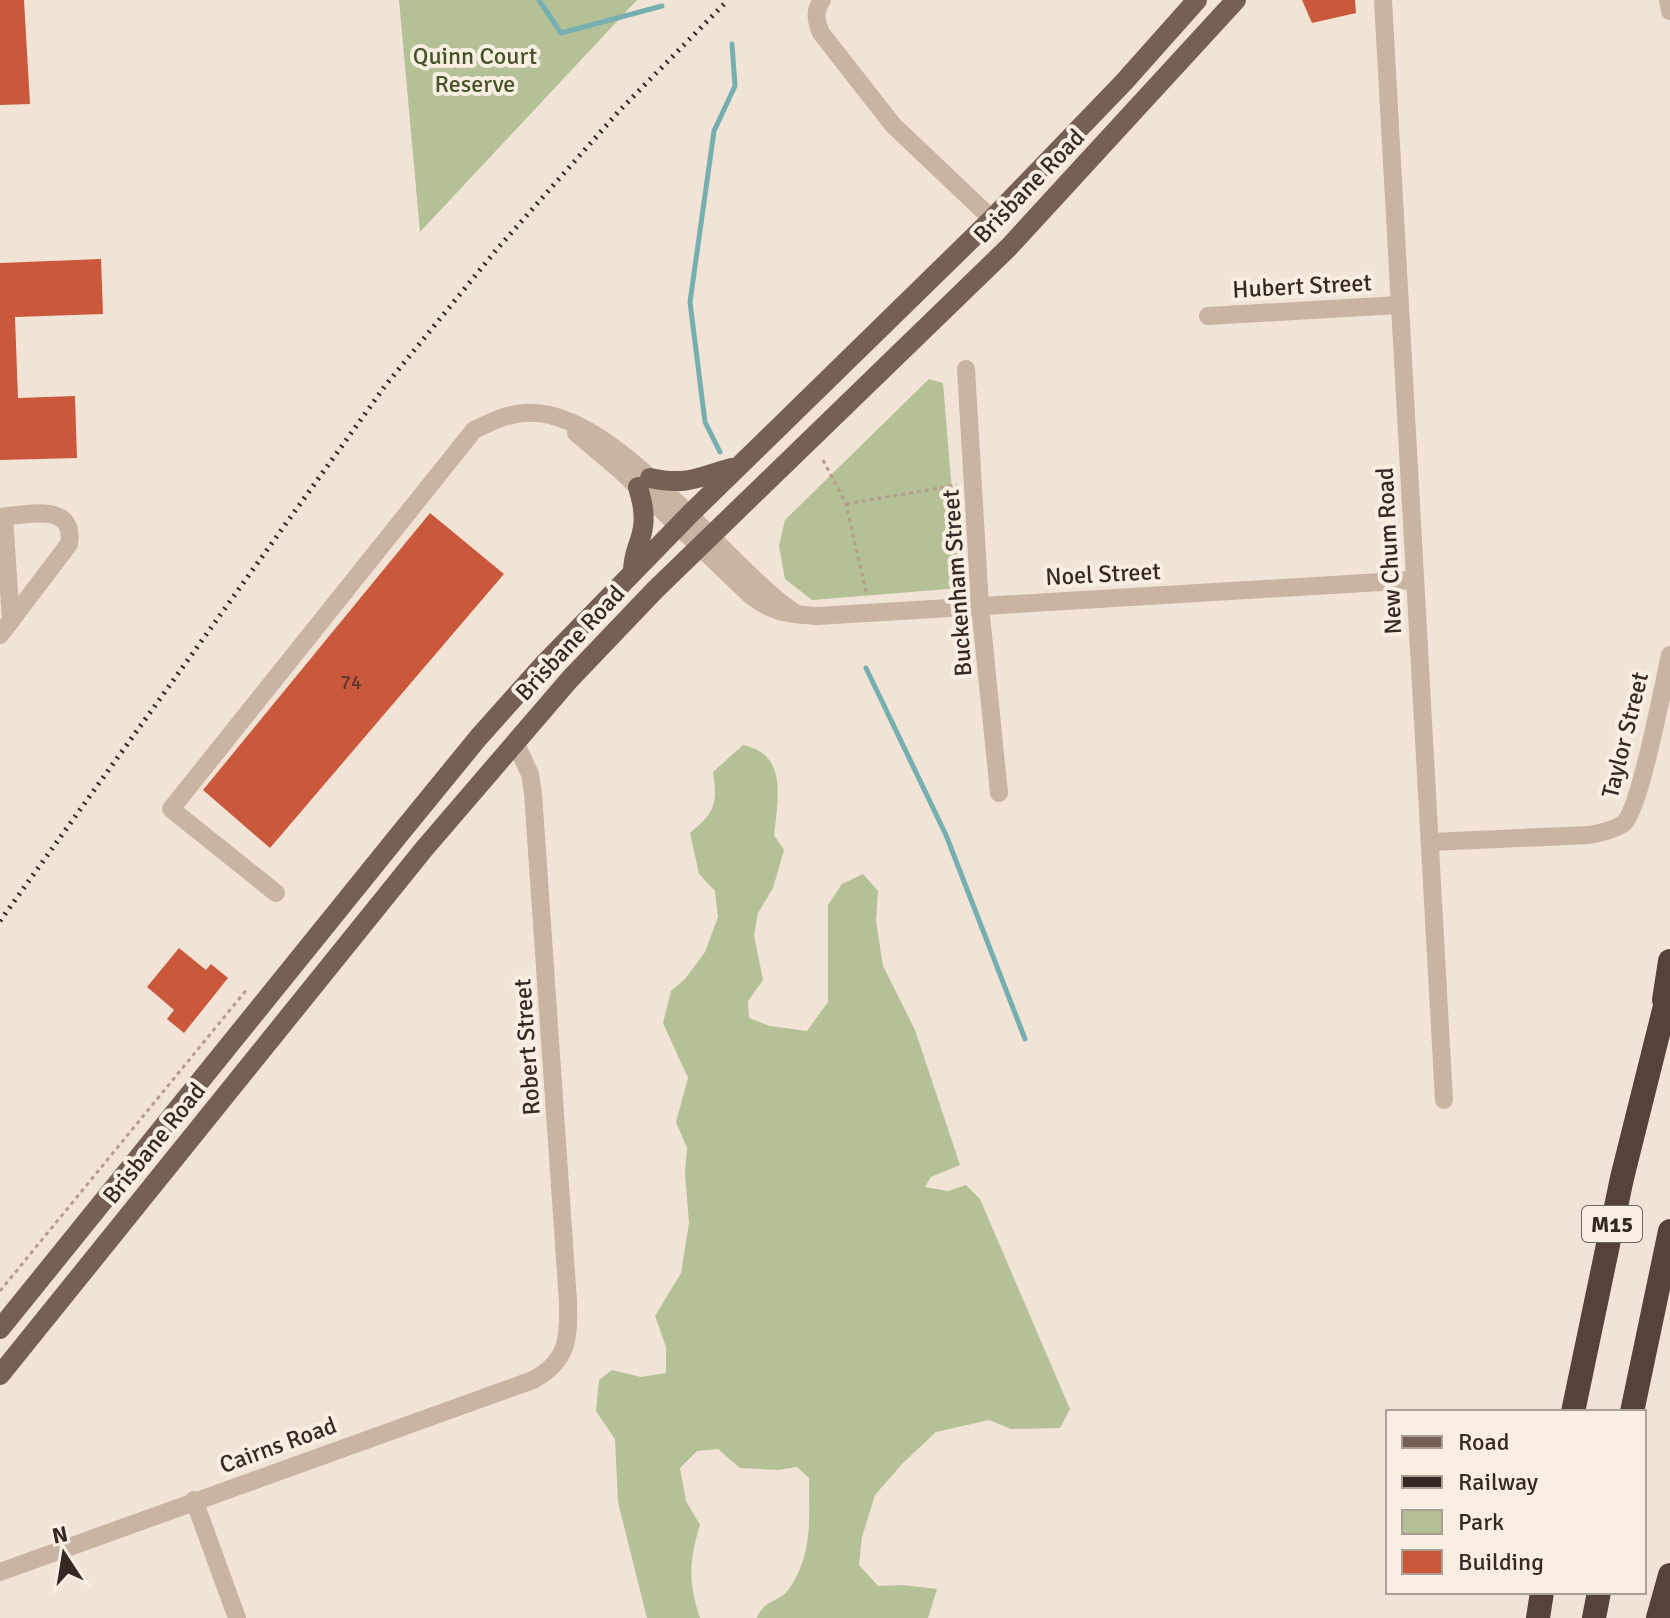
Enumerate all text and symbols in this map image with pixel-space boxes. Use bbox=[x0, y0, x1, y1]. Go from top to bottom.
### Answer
park label: Quinn Court Reserve bbox=[413, 41, 537, 99]
street label: Brisbane Road bbox=[967, 123, 1091, 249]
street label: Hubert Street bbox=[1232, 267, 1372, 305]
street label: New Chum Road bbox=[1370, 467, 1408, 635]
street label: Buckenham Street bbox=[935, 488, 979, 678]
street label: Noel Street bbox=[1044, 556, 1162, 592]
street label: Brisbane Road bbox=[509, 579, 631, 707]
street label: Taylor Street bbox=[1595, 669, 1655, 801]
house number: 74 bbox=[340, 670, 362, 695]
street label: Robert Street bbox=[507, 978, 547, 1116]
street label: Brisbane Road bbox=[96, 1076, 212, 1210]
road number: M15 bbox=[1582, 1206, 1642, 1242]
street label: Cairns Road bbox=[215, 1410, 341, 1480]
legend bbox=[1386, 1410, 1646, 1594]
text: Road bbox=[1458, 1427, 1509, 1457]
text: Railway bbox=[1458, 1467, 1538, 1497]
text: Park bbox=[1458, 1507, 1504, 1537]
north arrow bbox=[24, 1514, 104, 1594]
text: N bbox=[50, 1520, 70, 1550]
text: Building bbox=[1458, 1547, 1544, 1577]

